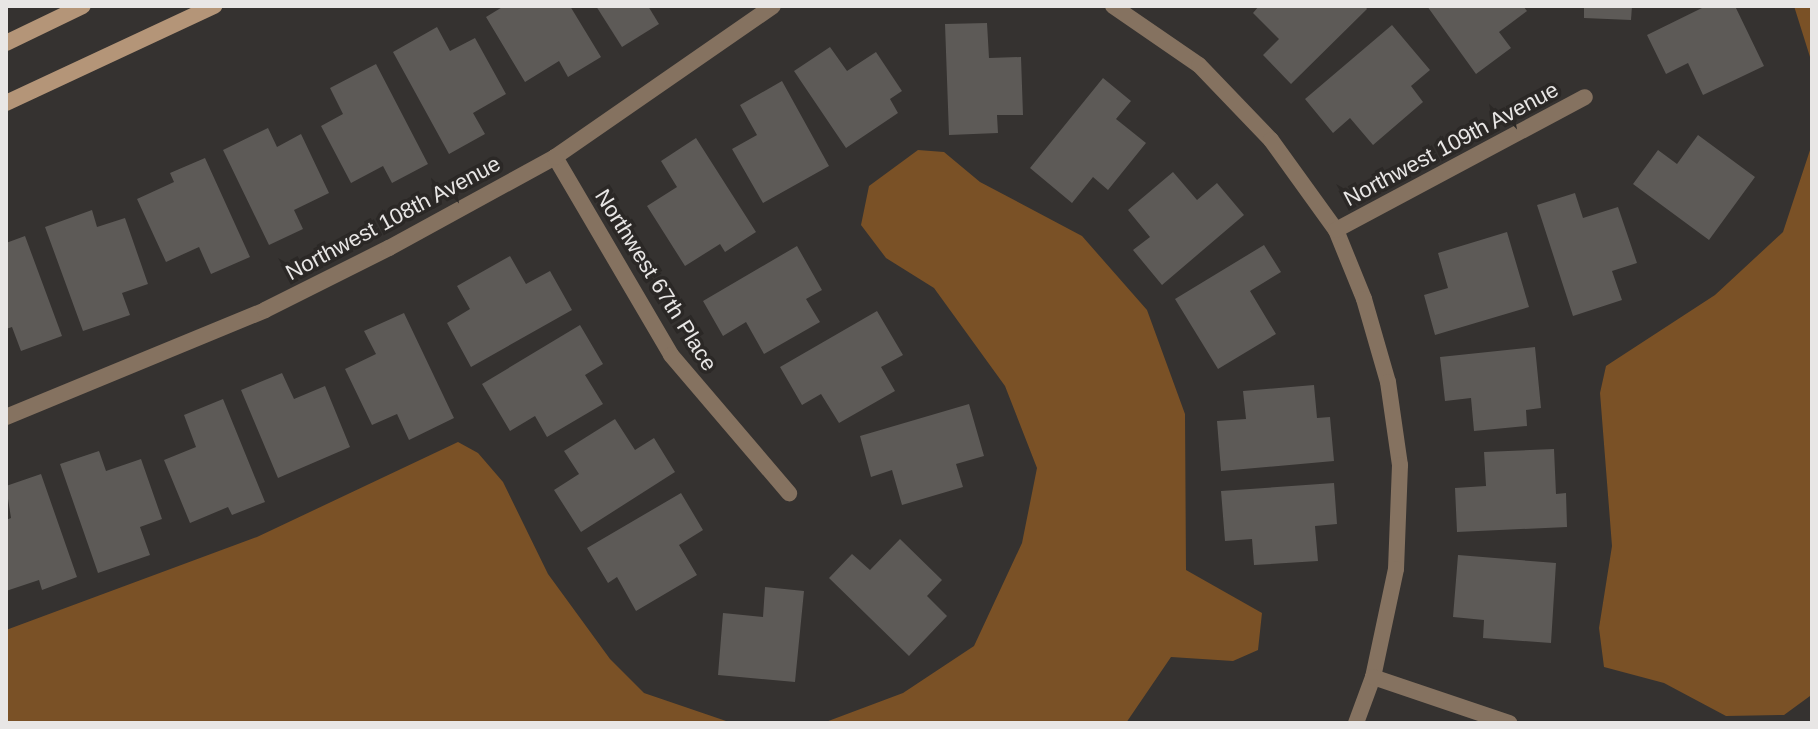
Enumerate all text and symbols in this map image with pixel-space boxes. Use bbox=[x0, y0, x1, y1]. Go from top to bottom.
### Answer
street label: Northwest 109th Avenue bbox=[1339, 76, 1563, 212]
street label: Northwest 108th Avenue bbox=[281, 150, 505, 286]
street label: Northwest 67th Place bbox=[589, 184, 723, 376]

